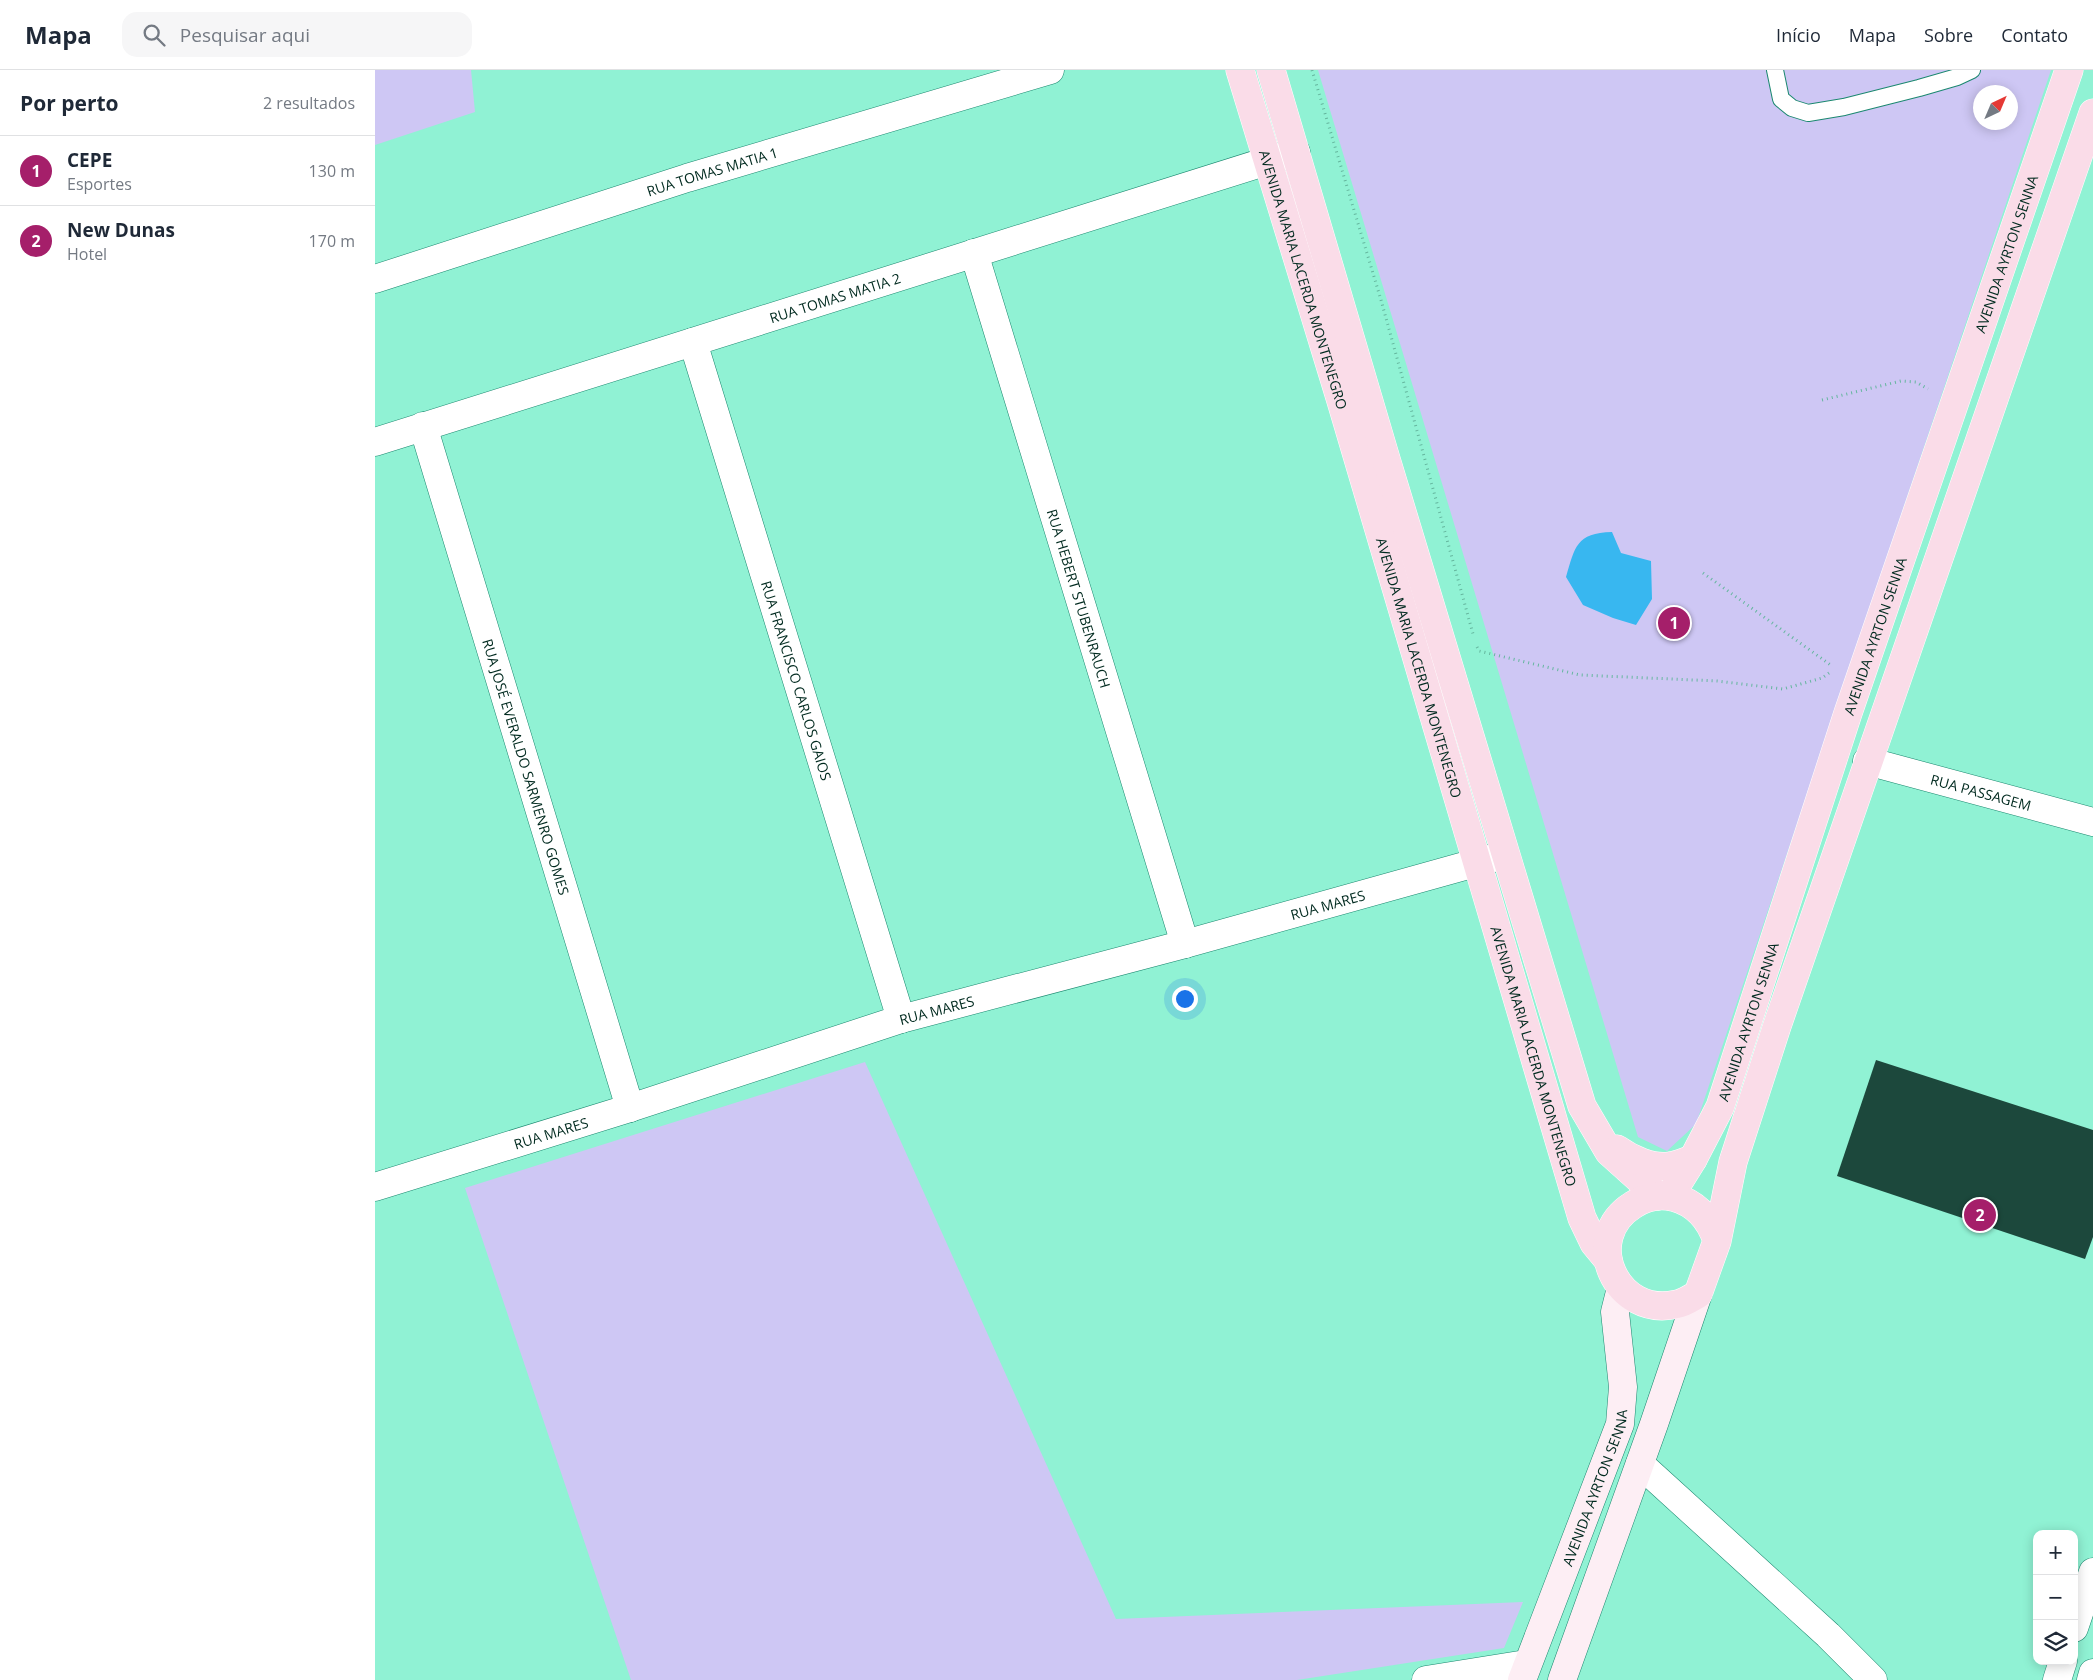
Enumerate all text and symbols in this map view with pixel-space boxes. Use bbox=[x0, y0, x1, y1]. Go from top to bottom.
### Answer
search box bbox=[122, 12, 472, 57]
text: Mapa bbox=[25, 18, 92, 51]
icon: search bbox=[140, 21, 168, 49]
text: Pesquisar aqui bbox=[180, 22, 310, 48]
text: Início bbox=[1776, 23, 1821, 47]
text: Mapa bbox=[1849, 23, 1896, 47]
text: Sobre bbox=[1924, 23, 1973, 47]
text: Contato bbox=[2001, 23, 2068, 47]
north arrow bbox=[1973, 85, 2018, 130]
text: Por perto bbox=[20, 89, 119, 117]
text: 2 resultados bbox=[263, 92, 355, 114]
street label: RUA TOMAS MATIA 1 bbox=[644, 142, 780, 200]
text: CEPE bbox=[67, 147, 112, 173]
street label: AVENIDA MARIA LACERDA MONTENEGRO bbox=[1255, 147, 1352, 412]
text: 1 bbox=[31, 160, 41, 182]
text: 130 m bbox=[309, 160, 355, 182]
street label: AVENIDA AYRTON SENNA bbox=[1970, 172, 2042, 335]
text: Esportes bbox=[67, 173, 132, 195]
text: New Dunas bbox=[67, 217, 175, 243]
text: 2 bbox=[31, 230, 41, 252]
text: 170 m bbox=[309, 230, 355, 252]
text: Hotel bbox=[67, 243, 107, 265]
street label: RUA TOMAS MATIA 2 bbox=[767, 268, 903, 327]
street label: RUA HEBERT STUBENRAUCH bbox=[1043, 506, 1116, 690]
street label: AVENIDA MARIA LACERDA MONTENEGRO bbox=[1372, 535, 1467, 800]
street label: AVENIDA AYRTON SENNA bbox=[1839, 554, 1910, 717]
street label: RUA FRANCISCO CARLOS GAIOS bbox=[757, 578, 837, 783]
pin: 1 bbox=[1658, 604, 1690, 642]
street label: RUA JOSÉ EVERALDO SARMENRO GOMES bbox=[479, 636, 574, 897]
street label: RUA PASSAGEM bbox=[1929, 769, 2033, 814]
street label: RUA MARES bbox=[1288, 885, 1367, 924]
street label: AVENIDA MARIA LACERDA MONTENEGRO bbox=[1487, 924, 1582, 1188]
street label: AVENIDA AYRTON SENNA bbox=[1713, 940, 1782, 1103]
your location bbox=[1172, 986, 1198, 1012]
street label: RUA MARES bbox=[897, 991, 976, 1029]
street label: RUA MARES bbox=[511, 1112, 590, 1153]
pin: 2 bbox=[1964, 1196, 1996, 1234]
street label: AVENIDA AYRTON SENNA bbox=[1557, 1408, 1631, 1568]
map controls bbox=[2033, 1530, 2078, 1665]
button: + bbox=[2033, 1530, 2078, 1575]
button: − bbox=[2033, 1575, 2078, 1620]
button: layers bbox=[2033, 1620, 2078, 1665]

